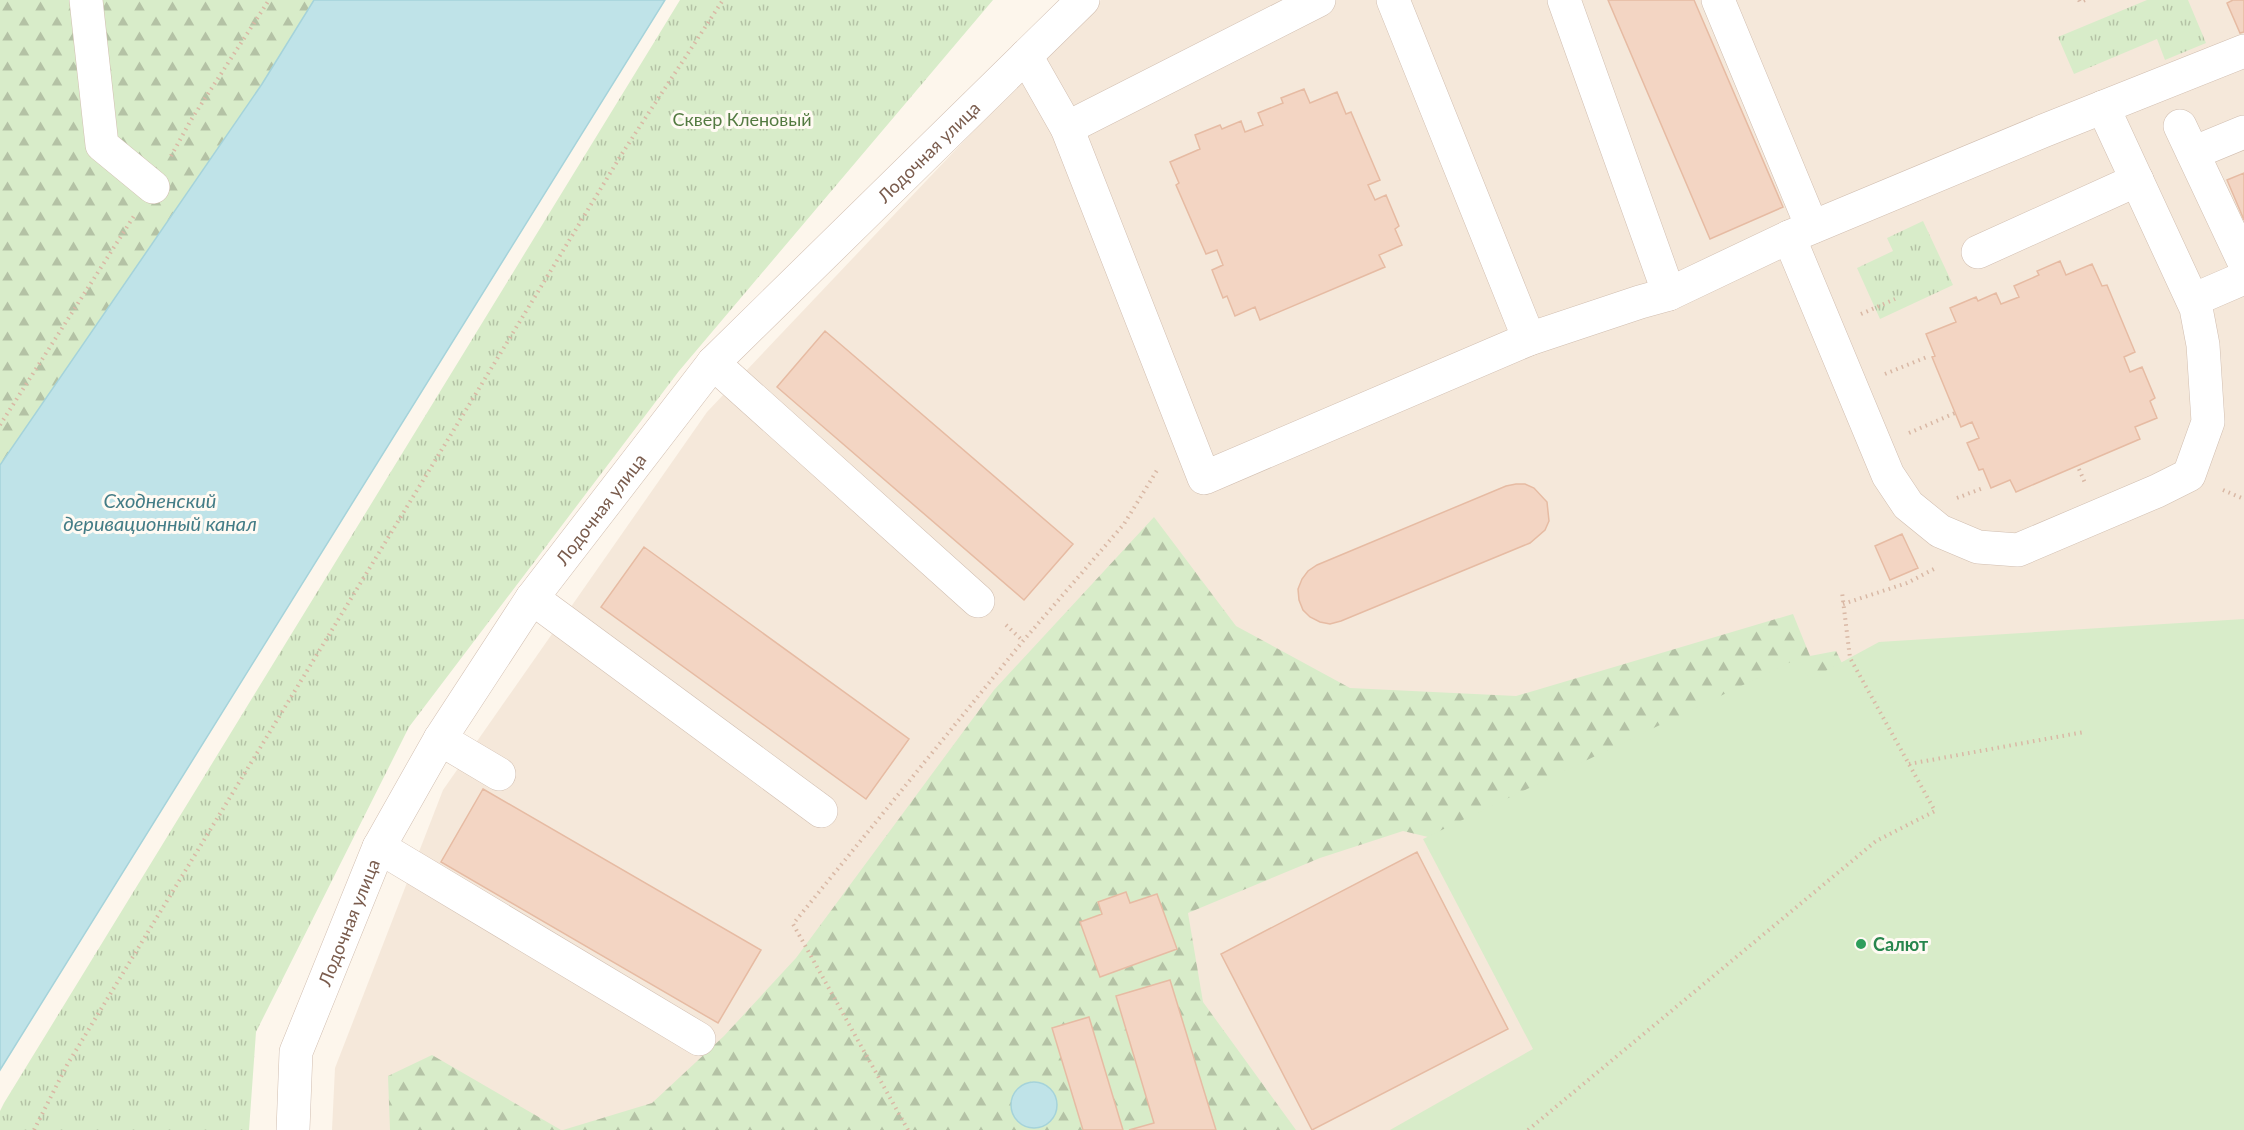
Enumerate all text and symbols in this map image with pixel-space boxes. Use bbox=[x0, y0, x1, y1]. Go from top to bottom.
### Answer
street label: Лодочная улица bbox=[872, 97, 984, 207]
park label: Сквер Кленовый bbox=[672, 108, 812, 130]
street label: Лодочная улица bbox=[550, 449, 650, 570]
water label: Сходненский деривационный канал bbox=[63, 488, 257, 535]
street label: Лодочная улица bbox=[313, 856, 384, 990]
place label: Салют bbox=[1873, 933, 1929, 955]
marker: Салют bbox=[1854, 937, 1868, 951]

